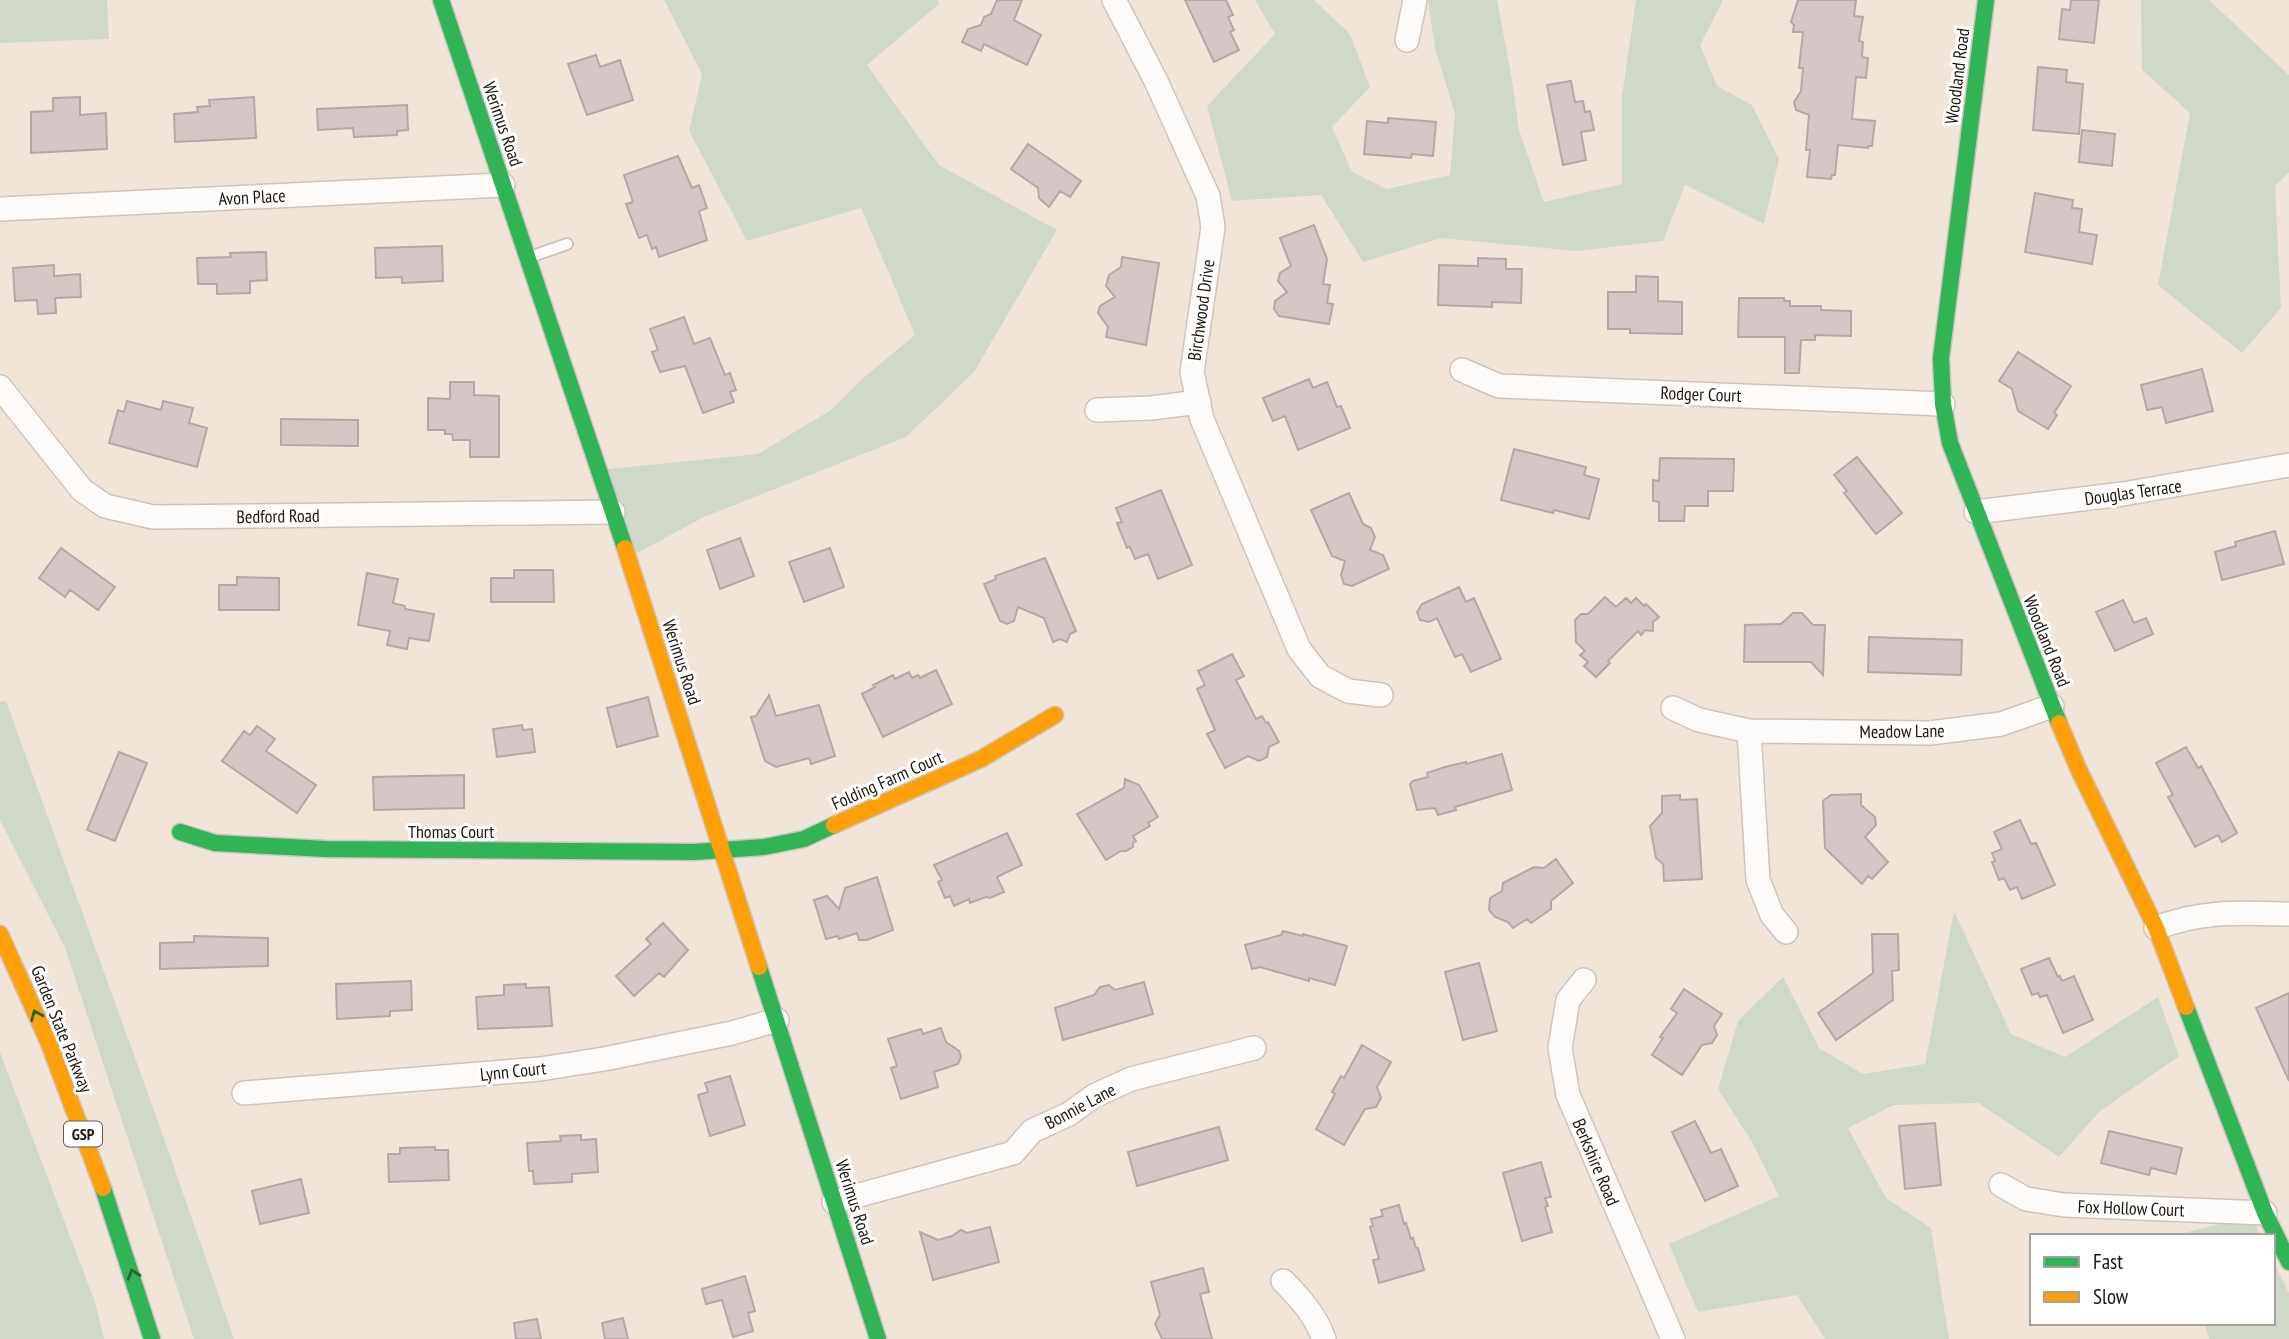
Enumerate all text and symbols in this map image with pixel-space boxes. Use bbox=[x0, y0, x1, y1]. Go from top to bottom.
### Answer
street label: Woodland Road bbox=[1940, 27, 1974, 125]
street label: Werimus Road bbox=[478, 79, 528, 169]
street label: Avon Place bbox=[218, 184, 286, 210]
street label: Birchwood Drive bbox=[1183, 258, 1219, 362]
street label: Rodger Court bbox=[1660, 381, 1742, 407]
street label: Douglas Terrace bbox=[2083, 474, 2183, 510]
street label: Bedford Road bbox=[236, 504, 320, 528]
street label: Woodland Road bbox=[2018, 592, 2076, 690]
street label: Werimus Road bbox=[657, 617, 707, 707]
street label: Meadow Lane bbox=[1859, 719, 1945, 743]
street label: Folding Farm Court bbox=[828, 745, 946, 815]
street label: Thomas Court bbox=[408, 820, 494, 843]
street label: Garden State Parkway bbox=[26, 962, 98, 1096]
one-way arrow bbox=[30, 1010, 44, 1022]
street label: Lynn Court bbox=[479, 1056, 547, 1086]
street label: Bonnie Lane bbox=[1041, 1078, 1119, 1134]
street label: Berkshire Road bbox=[1567, 1115, 1625, 1209]
road number: GSP bbox=[64, 1122, 102, 1146]
street label: Werimus Road bbox=[830, 1157, 880, 1247]
street label: Fox Hollow Court bbox=[2077, 1195, 2185, 1221]
legend bbox=[2030, 1234, 2275, 1325]
text: Fast bbox=[2093, 1248, 2123, 1275]
one-way arrow bbox=[127, 1268, 141, 1280]
text: Slow bbox=[2093, 1283, 2129, 1310]

